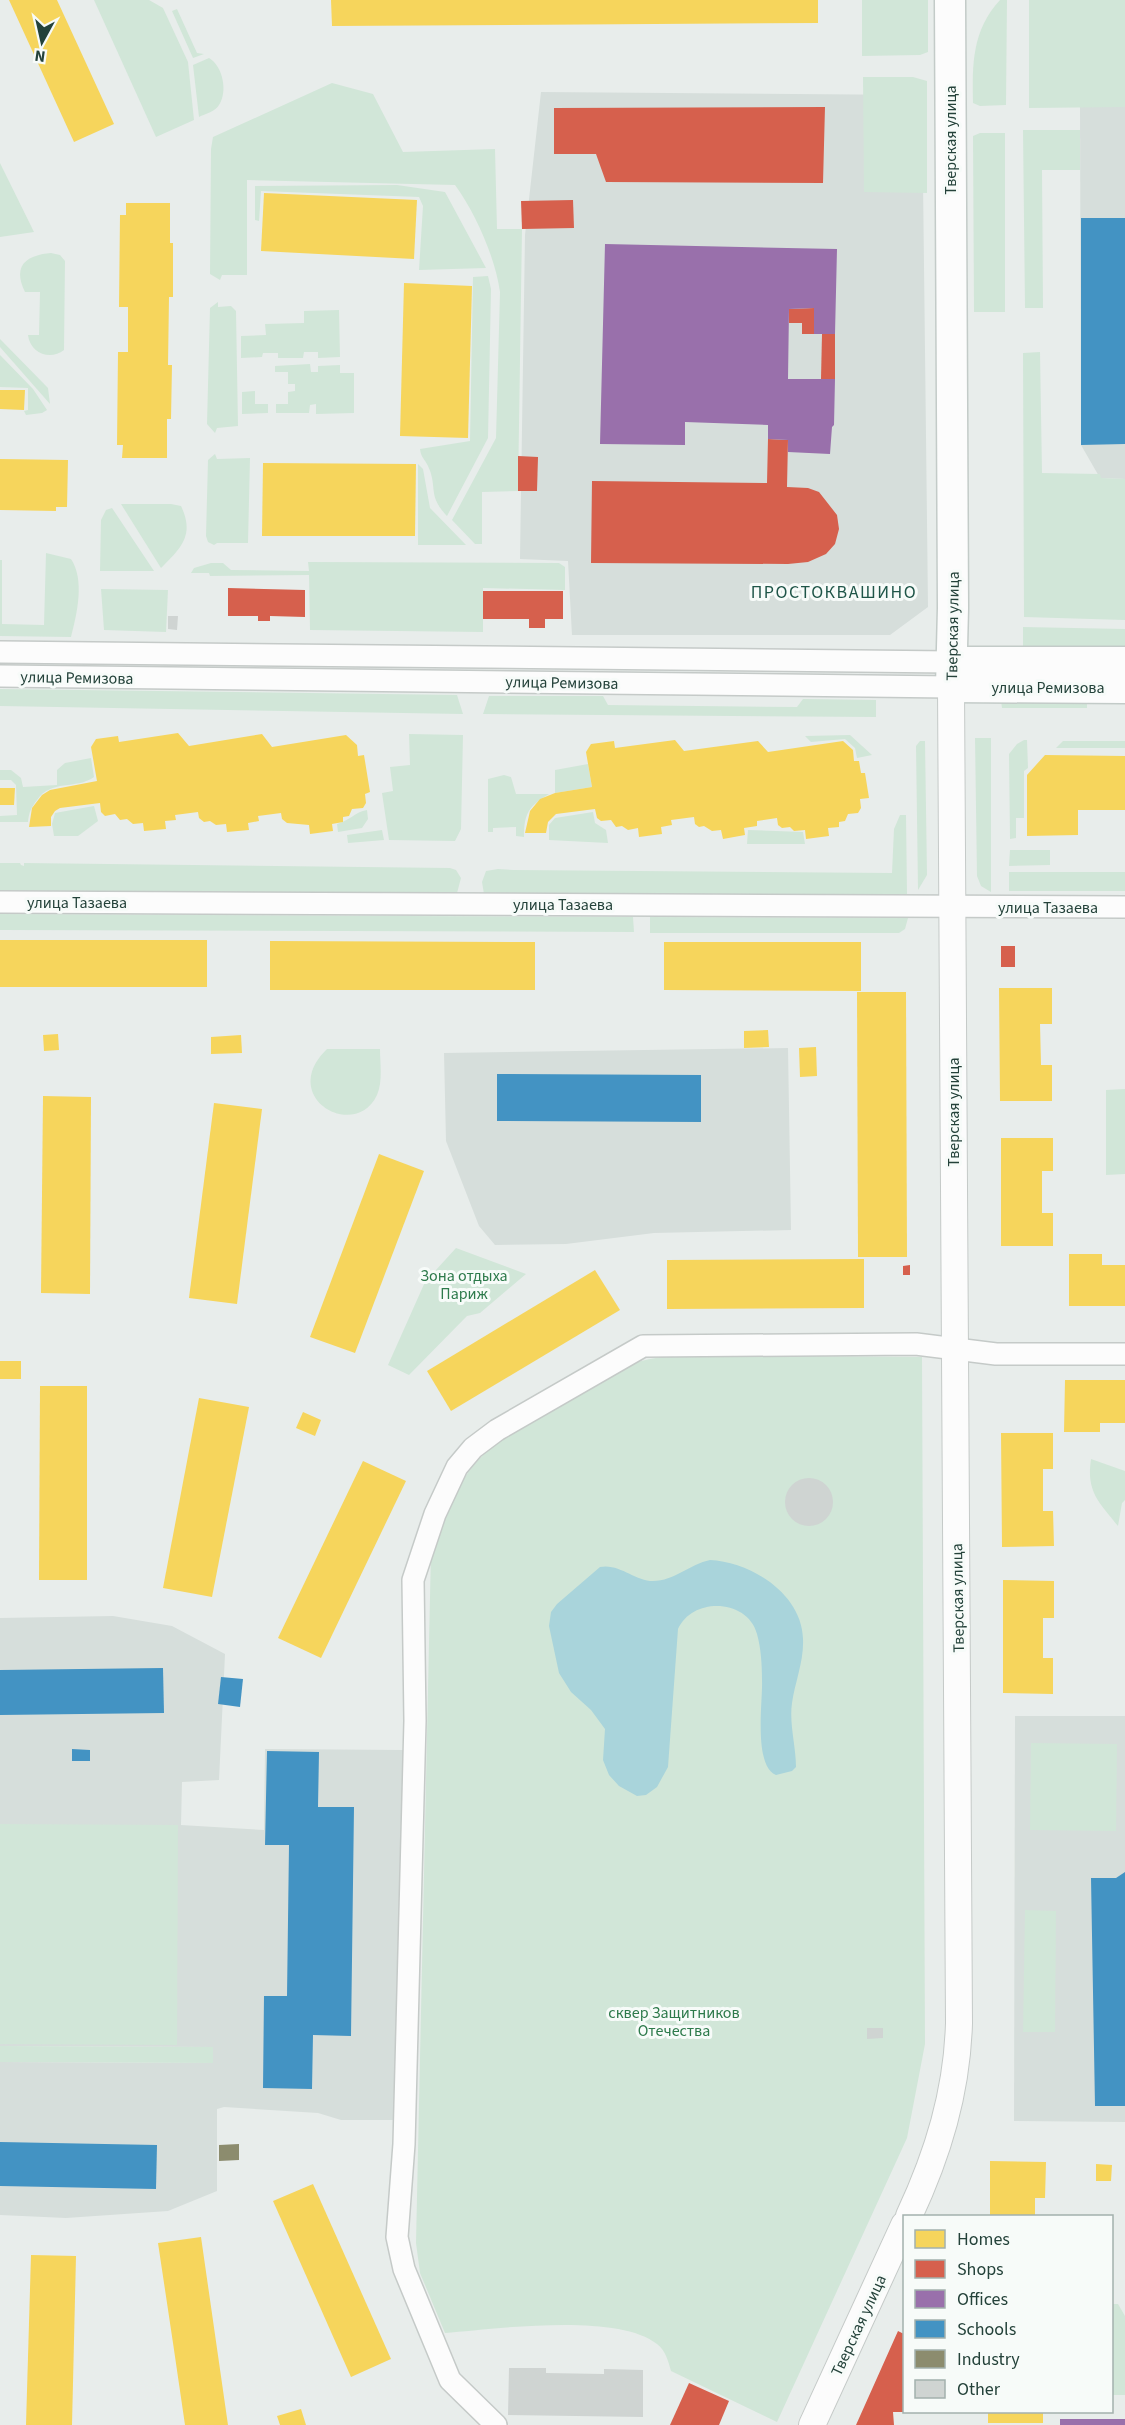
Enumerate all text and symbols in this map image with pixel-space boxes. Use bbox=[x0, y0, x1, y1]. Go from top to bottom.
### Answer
north arrow bbox=[12, 12, 72, 72]
text: N bbox=[33, 44, 47, 67]
street label: Тверская улица bbox=[940, 85, 962, 195]
street label: Тверская улица bbox=[941, 571, 965, 681]
district label: ПРОСТОКВАШИНО bbox=[751, 580, 917, 605]
street label: улица Ремизова bbox=[20, 666, 134, 690]
street label: улица Ремизова bbox=[505, 671, 619, 695]
street label: улица Ремизова bbox=[991, 677, 1105, 699]
street label: улица Тазаева bbox=[27, 892, 127, 914]
street label: улица Тазаева bbox=[513, 894, 613, 916]
street label: улица Тазаева bbox=[998, 897, 1098, 919]
street label: Тверская улица bbox=[943, 1057, 965, 1167]
park label: Зона отдыха Париж bbox=[420, 1265, 508, 1305]
street label: Тверская улица bbox=[946, 1543, 970, 1653]
park label: сквер Защитников Отечества bbox=[608, 2002, 740, 2042]
legend bbox=[903, 2215, 1113, 2413]
text: Homes bbox=[957, 2227, 1010, 2252]
text: Shops bbox=[957, 2257, 1004, 2282]
street label: Тверская улица bbox=[826, 2271, 892, 2380]
text: Offices bbox=[957, 2287, 1008, 2312]
text: Schools bbox=[957, 2317, 1016, 2342]
text: Industry bbox=[957, 2347, 1020, 2372]
text: Other bbox=[957, 2377, 1001, 2402]

